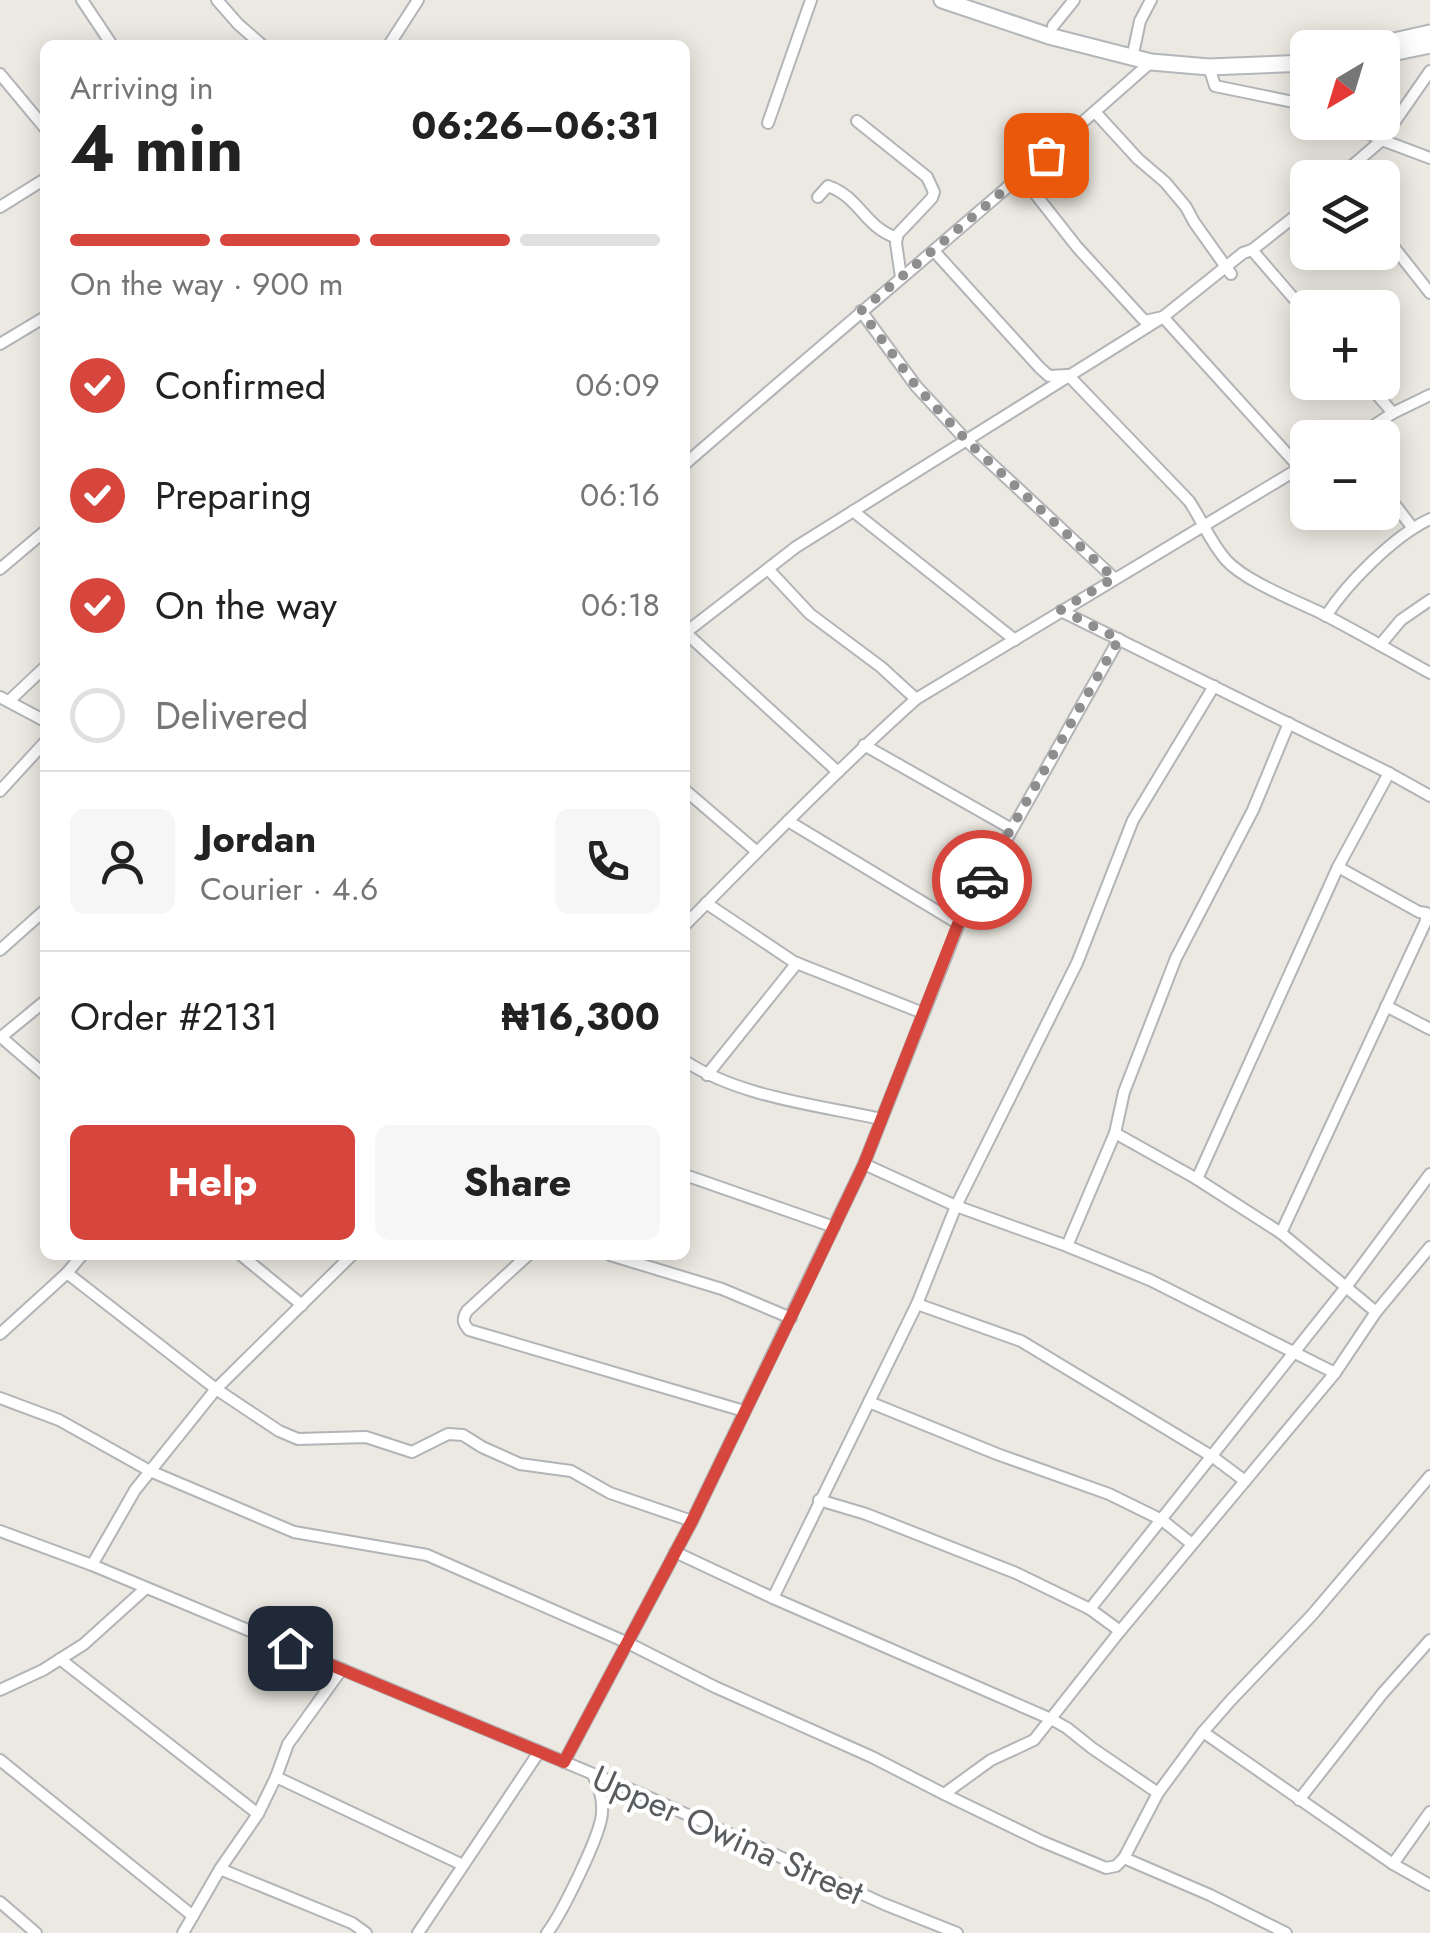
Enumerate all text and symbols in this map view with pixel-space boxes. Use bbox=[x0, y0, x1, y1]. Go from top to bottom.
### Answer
north arrow bbox=[1290, 30, 1400, 140]
map controls bbox=[1290, 30, 1400, 530]
text: Arriving in bbox=[70, 65, 214, 111]
text: 06:26–06:31 bbox=[411, 98, 660, 153]
text: 4 min bbox=[70, 101, 244, 195]
pin bbox=[1004, 113, 1089, 198]
icon: bag bbox=[1019, 128, 1074, 183]
button: layers bbox=[1290, 160, 1400, 270]
text: On the way · 900 m bbox=[70, 261, 344, 307]
button: + bbox=[1290, 290, 1400, 400]
icon: check bbox=[70, 358, 125, 413]
text: Confirmed bbox=[155, 358, 326, 413]
text: 06:09 bbox=[575, 362, 660, 408]
button: − bbox=[1290, 420, 1400, 530]
icon: check bbox=[70, 468, 125, 523]
text: Preparing bbox=[155, 468, 312, 523]
text: 06:16 bbox=[580, 472, 660, 518]
icon: check bbox=[70, 578, 125, 633]
text: On the way bbox=[155, 578, 337, 633]
text: 06:18 bbox=[581, 582, 660, 628]
text: Delivered bbox=[155, 688, 308, 743]
button: person bbox=[70, 809, 175, 914]
button: phone bbox=[555, 809, 660, 914]
text: Jordan bbox=[200, 811, 316, 866]
courier bbox=[932, 830, 1032, 930]
icon: car bbox=[955, 853, 1010, 908]
text: Courier · 4.6 bbox=[200, 866, 378, 912]
text: Order #2131 bbox=[70, 989, 278, 1044]
text: ₦16,300 bbox=[502, 989, 660, 1044]
button: Help bbox=[70, 1125, 355, 1240]
button: Share bbox=[375, 1125, 660, 1240]
pin bbox=[248, 1606, 333, 1691]
icon: home bbox=[263, 1621, 318, 1676]
street label: Upper Owina Street bbox=[584, 1753, 872, 1918]

